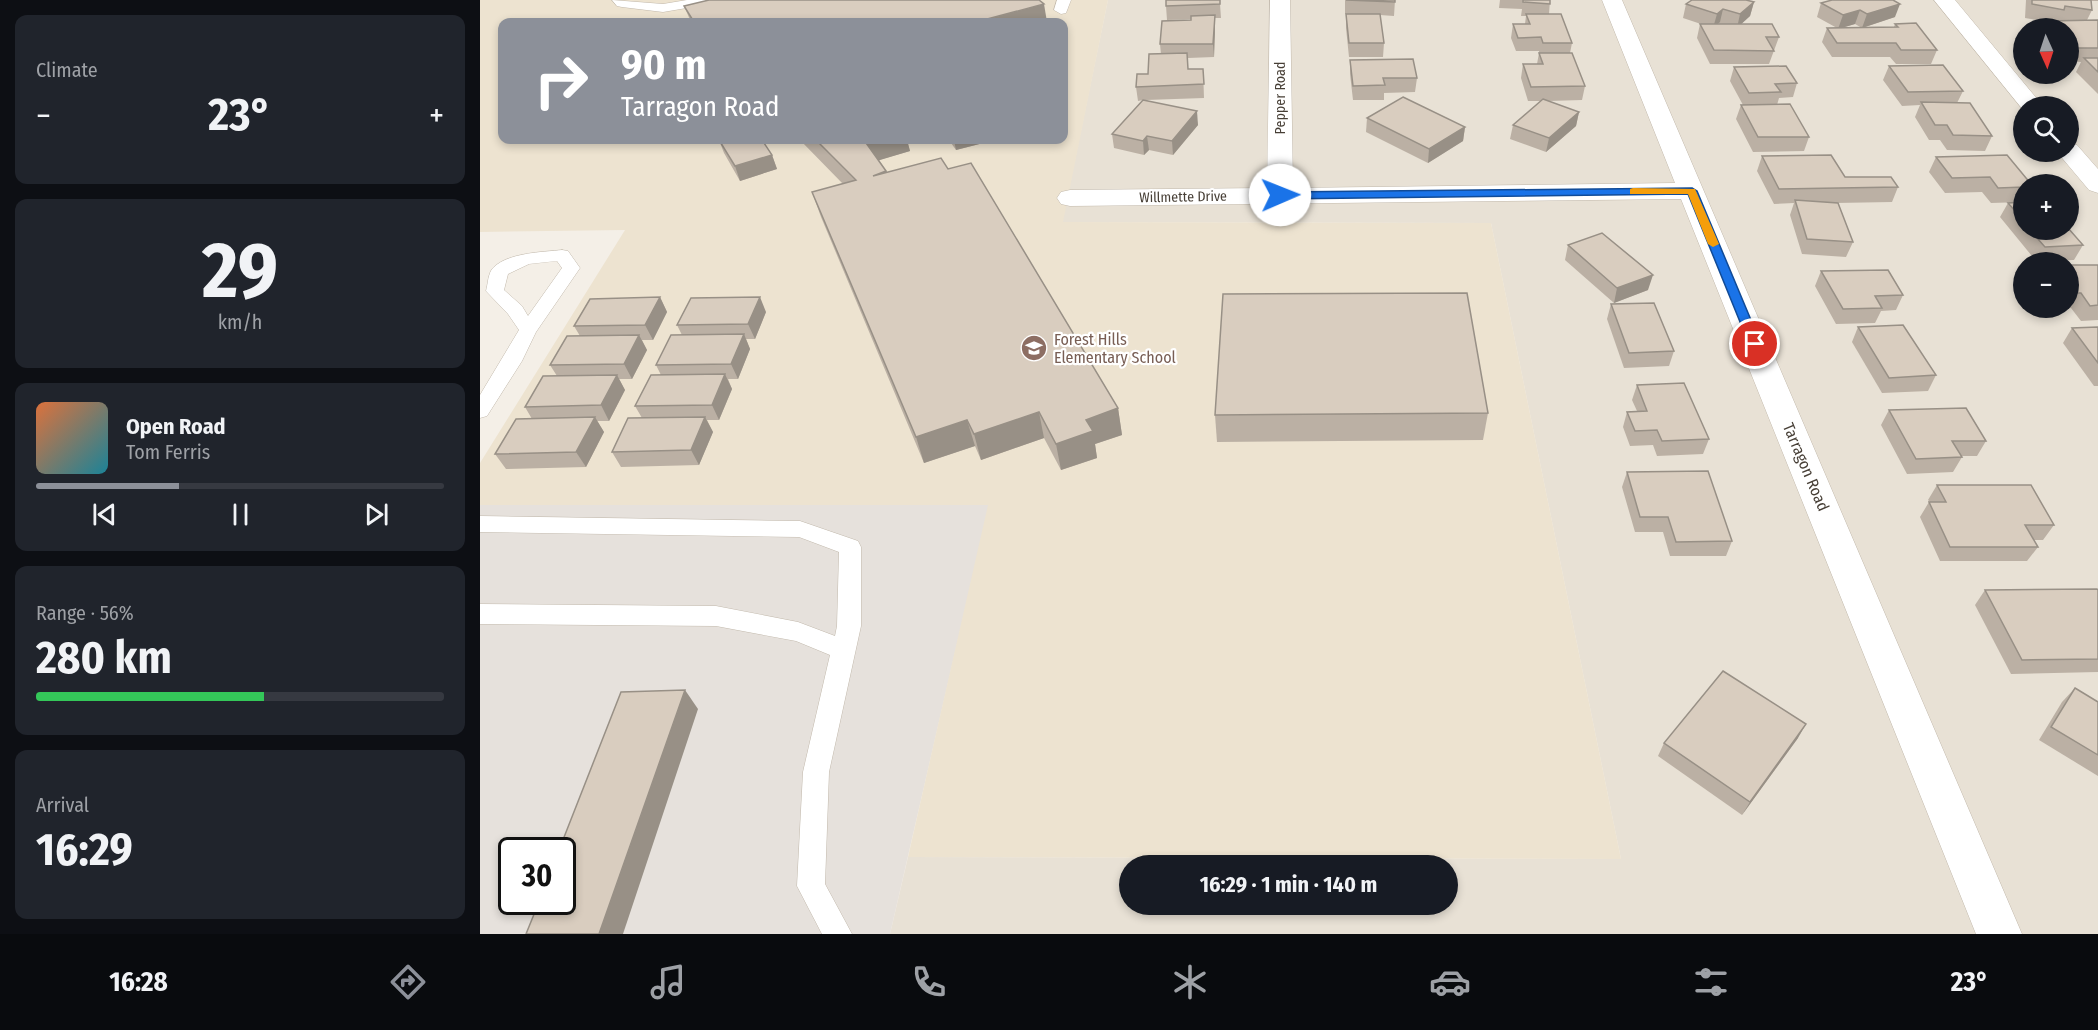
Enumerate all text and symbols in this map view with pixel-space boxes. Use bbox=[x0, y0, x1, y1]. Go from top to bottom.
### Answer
north arrow bbox=[2013, 18, 2079, 84]
map controls bbox=[2013, 18, 2079, 318]
text: 90 m bbox=[621, 40, 706, 90]
icon: right bbox=[522, 42, 600, 120]
text: Climate bbox=[36, 58, 98, 82]
street label: Pepper Road bbox=[1272, 62, 1289, 134]
text: 23° bbox=[208, 88, 272, 142]
text: Tarragon Road bbox=[621, 91, 779, 123]
text: − bbox=[36, 96, 51, 136]
text: + bbox=[429, 96, 444, 136]
button: search bbox=[2013, 96, 2079, 162]
position arrow bbox=[1248, 163, 1312, 227]
button: + bbox=[2013, 174, 2079, 240]
street label: Willmette Drive bbox=[1139, 188, 1227, 206]
text: 29 bbox=[202, 224, 278, 318]
button: − bbox=[2013, 252, 2079, 318]
text: km/h bbox=[218, 310, 262, 334]
pin bbox=[1729, 318, 1780, 369]
icon: arrive bbox=[1738, 327, 1771, 360]
place label: Forest Hills Elementary School bbox=[1054, 330, 1176, 367]
school or university icon: Forest Hills Elementary School bbox=[1019, 333, 1049, 363]
text: Open Road bbox=[126, 413, 226, 440]
street label: Tarragon Road bbox=[1779, 420, 1833, 514]
text: Tom Ferris bbox=[126, 440, 210, 464]
icon: previous bbox=[88, 498, 121, 531]
icon: pause bbox=[224, 498, 257, 531]
icon: next bbox=[360, 498, 393, 531]
text: Range · 56% bbox=[36, 601, 134, 625]
text: 280 km bbox=[36, 631, 172, 685]
text: Arrival bbox=[36, 793, 89, 817]
text: 16:29 bbox=[36, 823, 133, 877]
speed limit sign: 30 bbox=[498, 837, 576, 915]
text: 16:29 · 1 min · 140 m bbox=[1200, 871, 1377, 898]
icon: directions bbox=[387, 961, 429, 1003]
icon: music bbox=[647, 961, 689, 1003]
icon: phone bbox=[908, 961, 950, 1003]
icon: climate bbox=[1169, 961, 1211, 1003]
icon: car bbox=[1429, 961, 1471, 1003]
icon: filters bbox=[1690, 961, 1732, 1003]
text: 16:28 bbox=[109, 966, 168, 998]
text: 23° bbox=[1951, 966, 1989, 998]

